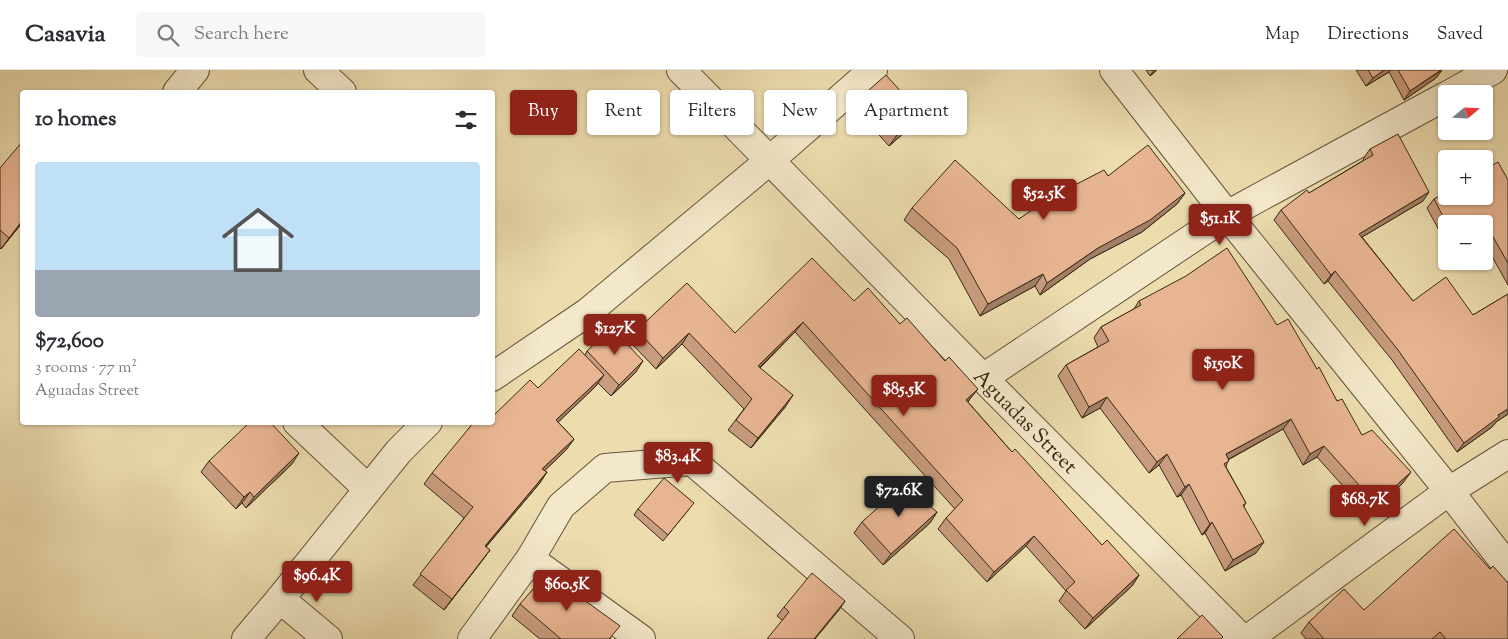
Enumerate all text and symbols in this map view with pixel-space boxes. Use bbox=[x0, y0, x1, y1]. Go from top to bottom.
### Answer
search box bbox=[136, 12, 486, 57]
text: Casavia bbox=[25, 18, 106, 52]
icon: search bbox=[154, 21, 182, 49]
text: Search here bbox=[194, 21, 289, 48]
text: Map bbox=[1265, 22, 1300, 48]
text: Directions bbox=[1328, 22, 1409, 48]
text: Saved bbox=[1437, 22, 1483, 48]
north arrow bbox=[1438, 85, 1492, 140]
map controls bbox=[1438, 85, 1493, 270]
chip: Buy bbox=[510, 90, 577, 135]
chip: Rent bbox=[587, 90, 660, 135]
chip: Filters bbox=[670, 90, 754, 135]
chip: New bbox=[764, 90, 836, 135]
chip: Apartment bbox=[846, 90, 967, 135]
text: 10 homes bbox=[35, 105, 116, 135]
icon: filters bbox=[452, 106, 480, 134]
button: + bbox=[1438, 150, 1493, 205]
pin: $52.5K bbox=[1003, 178, 1085, 221]
text: $52.5K bbox=[1023, 183, 1065, 206]
icon: home bbox=[213, 195, 303, 285]
pin: $51.1K bbox=[1179, 204, 1261, 246]
text: $51.1K bbox=[1200, 208, 1240, 231]
button: − bbox=[1438, 215, 1493, 270]
pin: $127K bbox=[580, 314, 650, 356]
text: $127K bbox=[594, 318, 636, 341]
text: $72,600 bbox=[35, 327, 104, 357]
pin: $150K bbox=[1188, 348, 1258, 391]
text: $150K bbox=[1203, 353, 1243, 376]
text: 3 rooms · 77 m² bbox=[35, 357, 137, 380]
street label: Aguadas Street bbox=[965, 363, 1083, 482]
pin: $85.5K bbox=[863, 374, 945, 417]
text: $85.5K bbox=[882, 379, 926, 402]
text: Aguadas Street bbox=[35, 380, 139, 403]
pin: $83.4K bbox=[637, 442, 719, 484]
text: $83.4K bbox=[655, 446, 701, 469]
pin: $72.6K bbox=[858, 476, 940, 518]
text: $72.6K bbox=[875, 480, 923, 503]
pin: $68.7K bbox=[1324, 484, 1406, 527]
text: $68.7K bbox=[1341, 489, 1389, 512]
pin: $96.4K bbox=[276, 560, 358, 603]
text: $96.4K bbox=[293, 565, 341, 588]
pin: $60.5K bbox=[526, 570, 608, 612]
text: $60.5K bbox=[544, 574, 590, 597]

